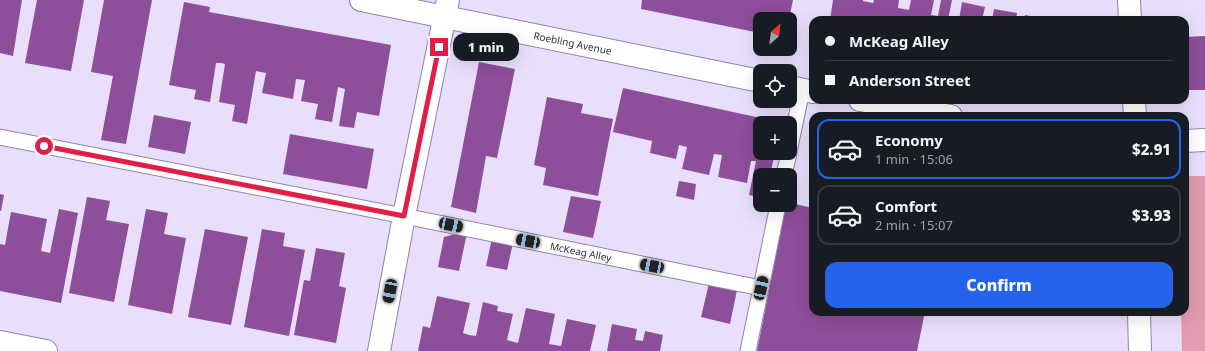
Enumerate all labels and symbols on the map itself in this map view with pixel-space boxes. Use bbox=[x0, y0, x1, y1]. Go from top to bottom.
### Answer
north arrow bbox=[753, 12, 797, 56]
street label: Roebling Avenue bbox=[532, 28, 613, 58]
callout: 1 min bbox=[453, 33, 519, 61]
route end bbox=[430, 38, 448, 56]
route start bbox=[35, 137, 53, 155]
car bbox=[438, 217, 464, 233]
car bbox=[515, 233, 541, 249]
street label: McKeag Alley bbox=[549, 239, 614, 265]
car bbox=[639, 258, 665, 274]
car bbox=[753, 275, 769, 301]
car bbox=[382, 278, 398, 304]

